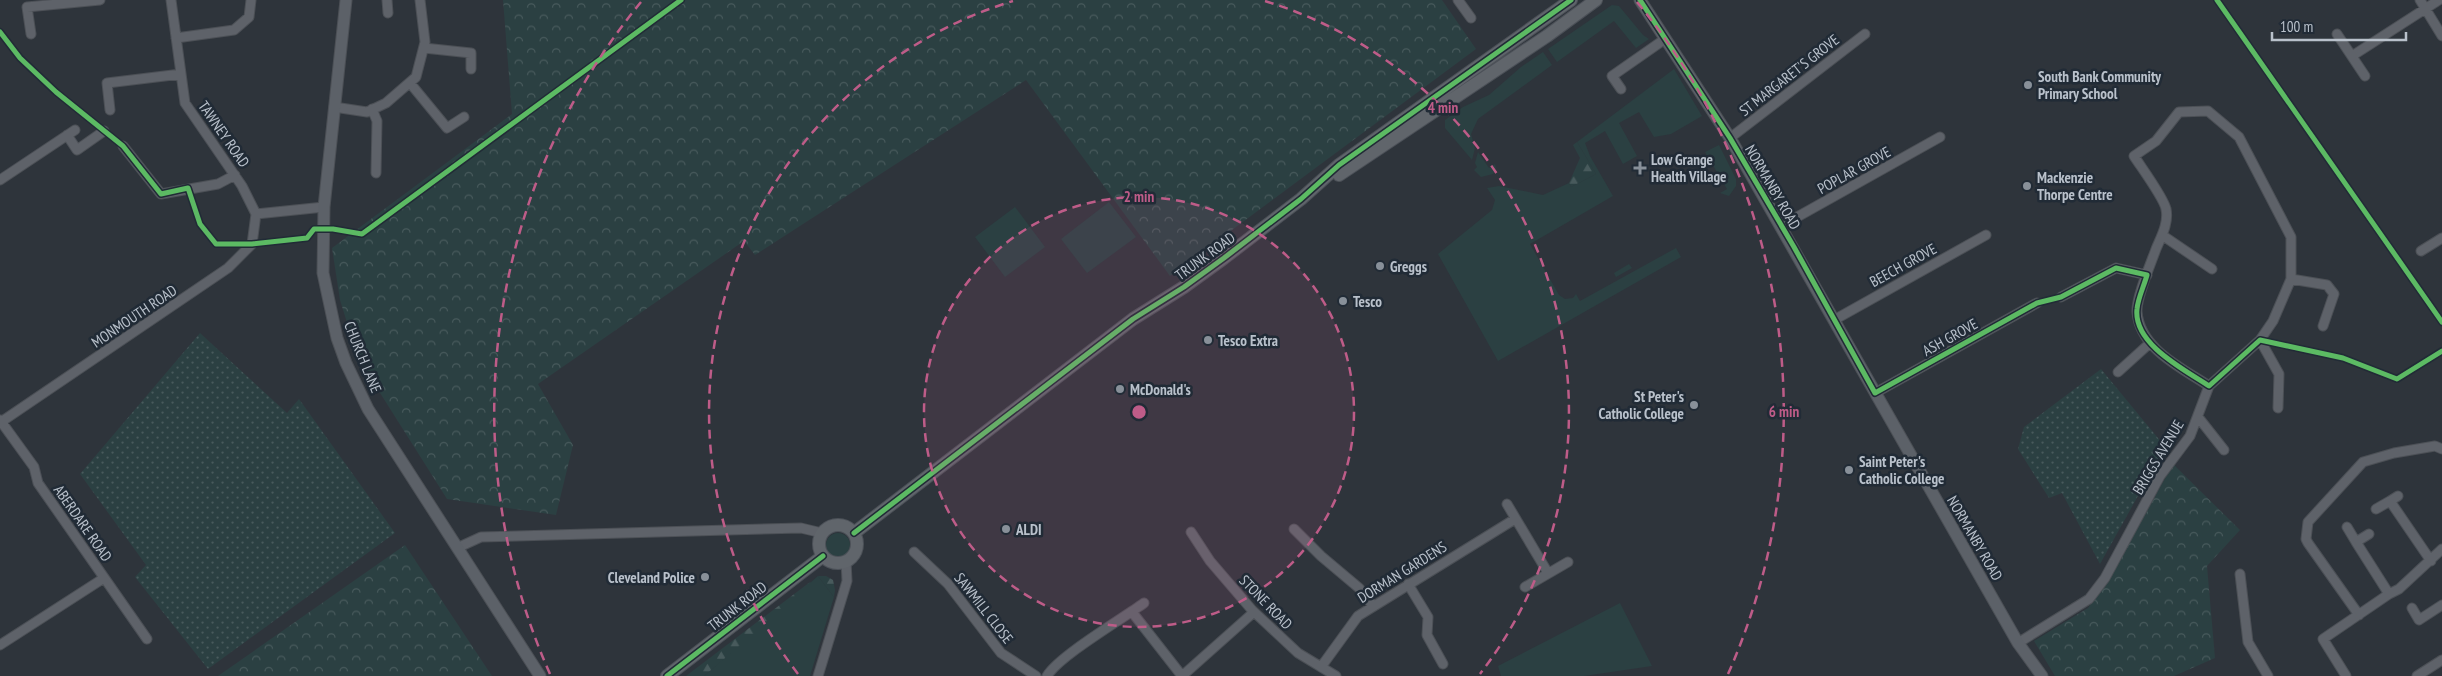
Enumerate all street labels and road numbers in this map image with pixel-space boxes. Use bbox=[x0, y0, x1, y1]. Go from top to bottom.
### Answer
street label: ST MARGARET'S GROVE bbox=[1735, 30, 1843, 120]
street label: TAWNEY ROAD bbox=[194, 97, 254, 171]
street label: NORMANBY ROAD bbox=[1741, 141, 1805, 233]
street label: POPLAR GROVE bbox=[1814, 142, 1894, 198]
street label: TRUNK ROAD bbox=[1171, 228, 1239, 284]
street label: BEECH GROVE bbox=[1866, 239, 1940, 291]
street label: MONMOUTH ROAD bbox=[88, 280, 180, 352]
street label: ASH GROVE bbox=[1919, 314, 1981, 360]
street label: CHURCH LANE bbox=[340, 318, 386, 396]
street label: BRIGGS AVENUE bbox=[2128, 416, 2188, 498]
street label: ABERDARE ROAD bbox=[50, 481, 116, 565]
street label: NORMANBY ROAD bbox=[1943, 492, 2007, 584]
street label: DORMAN GARDENS bbox=[1354, 537, 1450, 607]
street label: SAWMILL CLOSE bbox=[950, 569, 1018, 647]
street label: STONE ROAD bbox=[1235, 571, 1297, 633]
street label: TRUNK ROAD bbox=[704, 577, 770, 635]

